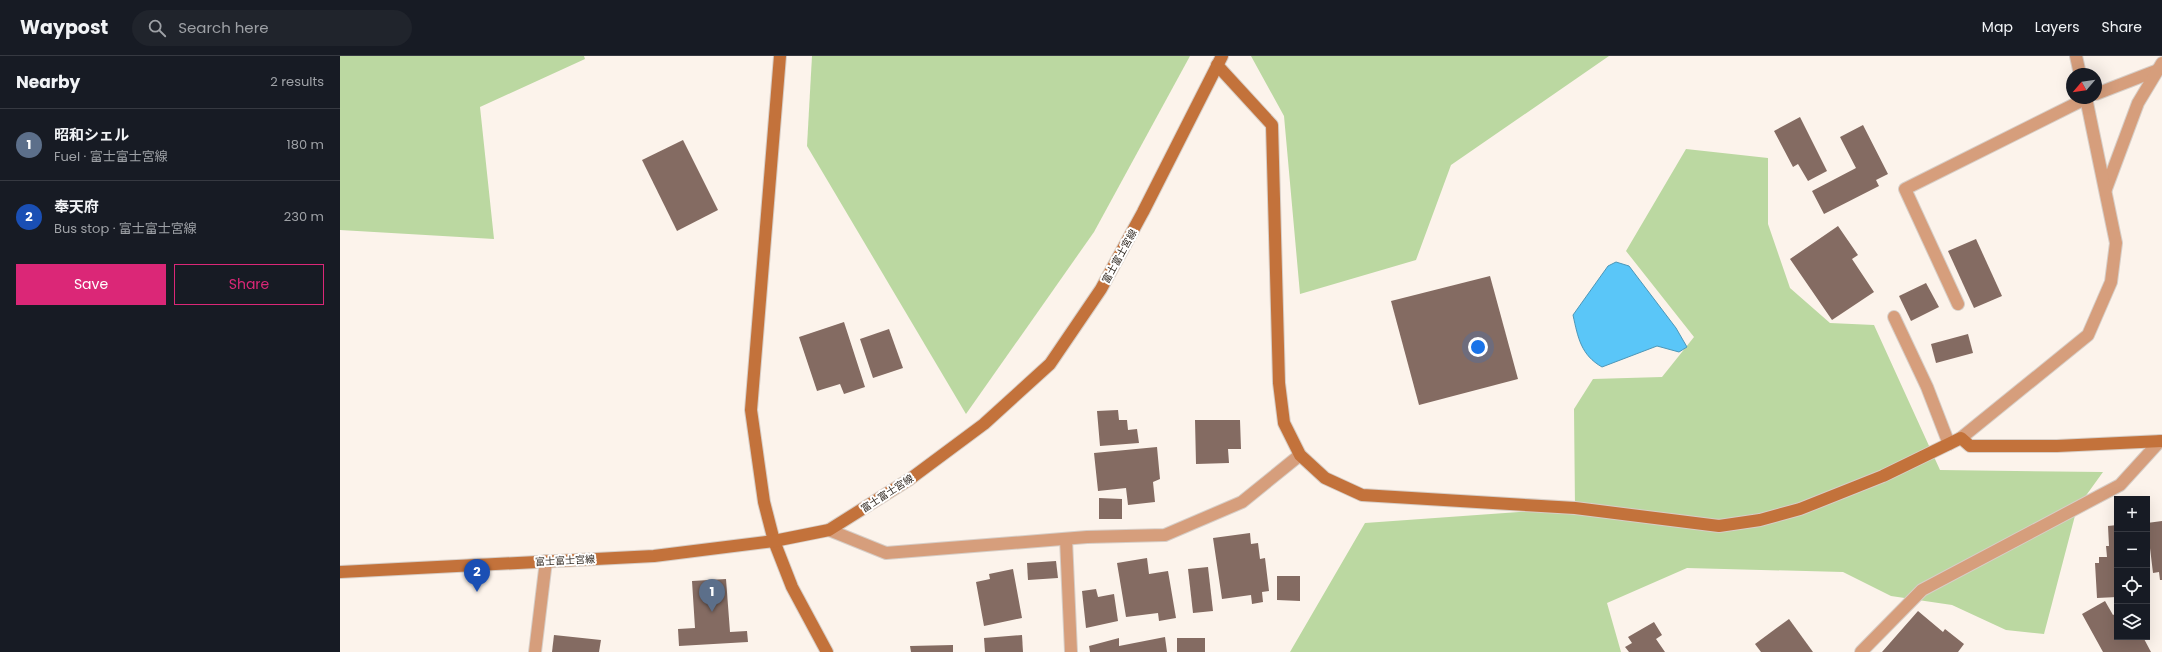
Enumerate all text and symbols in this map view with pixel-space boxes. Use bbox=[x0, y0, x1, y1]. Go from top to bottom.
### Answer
search box bbox=[132, 10, 412, 46]
text: Waypost bbox=[20, 14, 108, 41]
icon: search bbox=[146, 17, 168, 39]
text: Search here bbox=[178, 17, 269, 38]
text: Map bbox=[1982, 17, 2013, 37]
text: Layers bbox=[2035, 17, 2079, 37]
text: Share bbox=[2101, 17, 2142, 37]
north arrow bbox=[2066, 68, 2102, 104]
text: Nearby bbox=[16, 70, 80, 94]
text: 2 results bbox=[270, 72, 324, 91]
text: 昭和シェル bbox=[54, 124, 129, 145]
text: 1 bbox=[27, 135, 31, 154]
text: 180 m bbox=[287, 135, 324, 154]
text: Fuel · 富士富士宮線 bbox=[54, 147, 168, 166]
text: 奉天府 bbox=[54, 196, 99, 217]
text: 2 bbox=[25, 207, 33, 226]
text: 230 m bbox=[284, 207, 324, 226]
text: Bus stop · 富士富士宮線 bbox=[54, 219, 197, 238]
street label: 富士富士宮線 bbox=[1098, 226, 1141, 286]
button: Save bbox=[16, 264, 166, 305]
button: Share bbox=[174, 264, 324, 305]
your location bbox=[1468, 337, 1488, 357]
street label: 富士富士宮線 bbox=[858, 471, 917, 516]
map controls bbox=[2114, 496, 2150, 640]
button: + bbox=[2114, 496, 2150, 532]
button: − bbox=[2114, 532, 2150, 568]
street label: 富士富士宮線 bbox=[535, 551, 595, 570]
pin: 2 bbox=[464, 559, 490, 592]
button: locate bbox=[2114, 568, 2150, 604]
pin: 1 bbox=[699, 579, 725, 612]
button: layers bbox=[2114, 604, 2150, 640]

